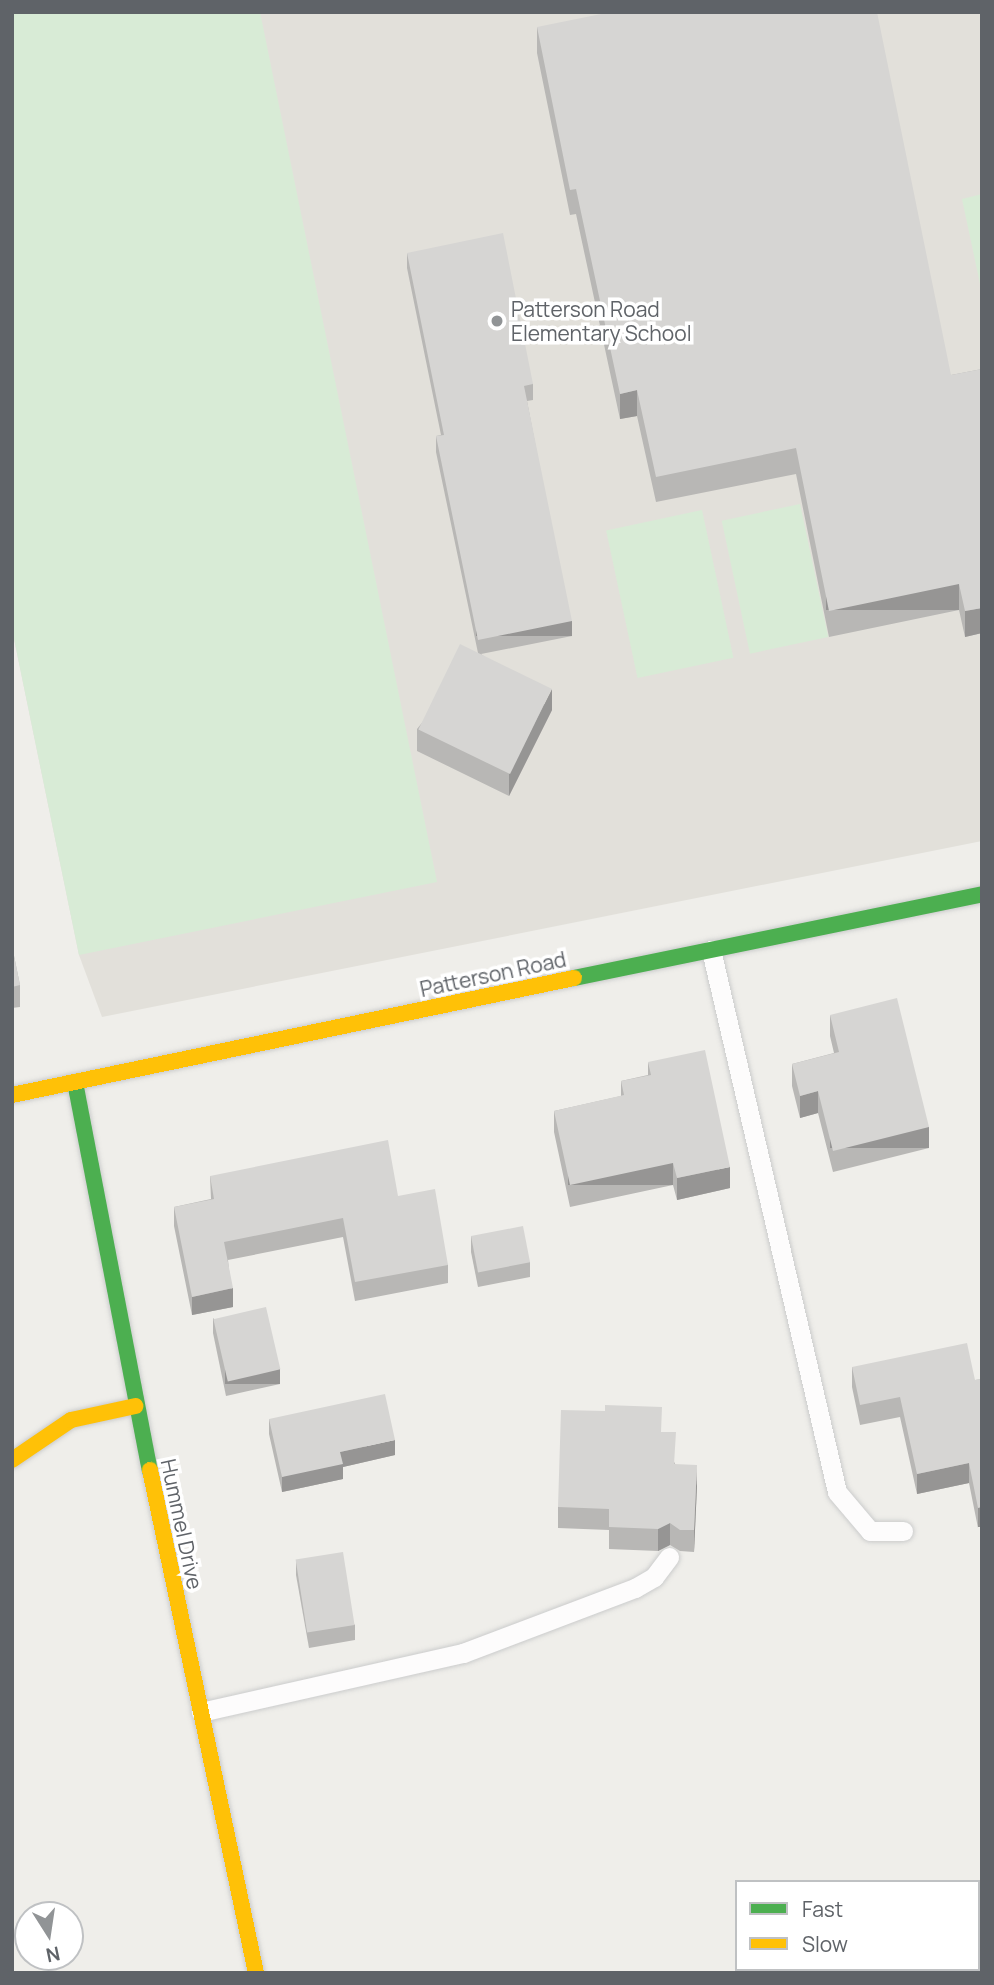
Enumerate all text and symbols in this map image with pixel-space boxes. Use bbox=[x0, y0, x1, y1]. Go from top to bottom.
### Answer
place label: Patterson Road Elementary School bbox=[511, 296, 692, 346]
marker: Patterson Road Elementary School bbox=[489, 313, 505, 329]
street label: Patterson Road bbox=[418, 946, 568, 1002]
street label: Hummel Drive bbox=[156, 1456, 208, 1592]
legend bbox=[735, 1880, 980, 1971]
text: Fast bbox=[802, 1895, 843, 1923]
north arrow bbox=[14, 1901, 84, 1971]
text: Slow bbox=[802, 1930, 848, 1958]
text: N bbox=[44, 1940, 62, 1969]

